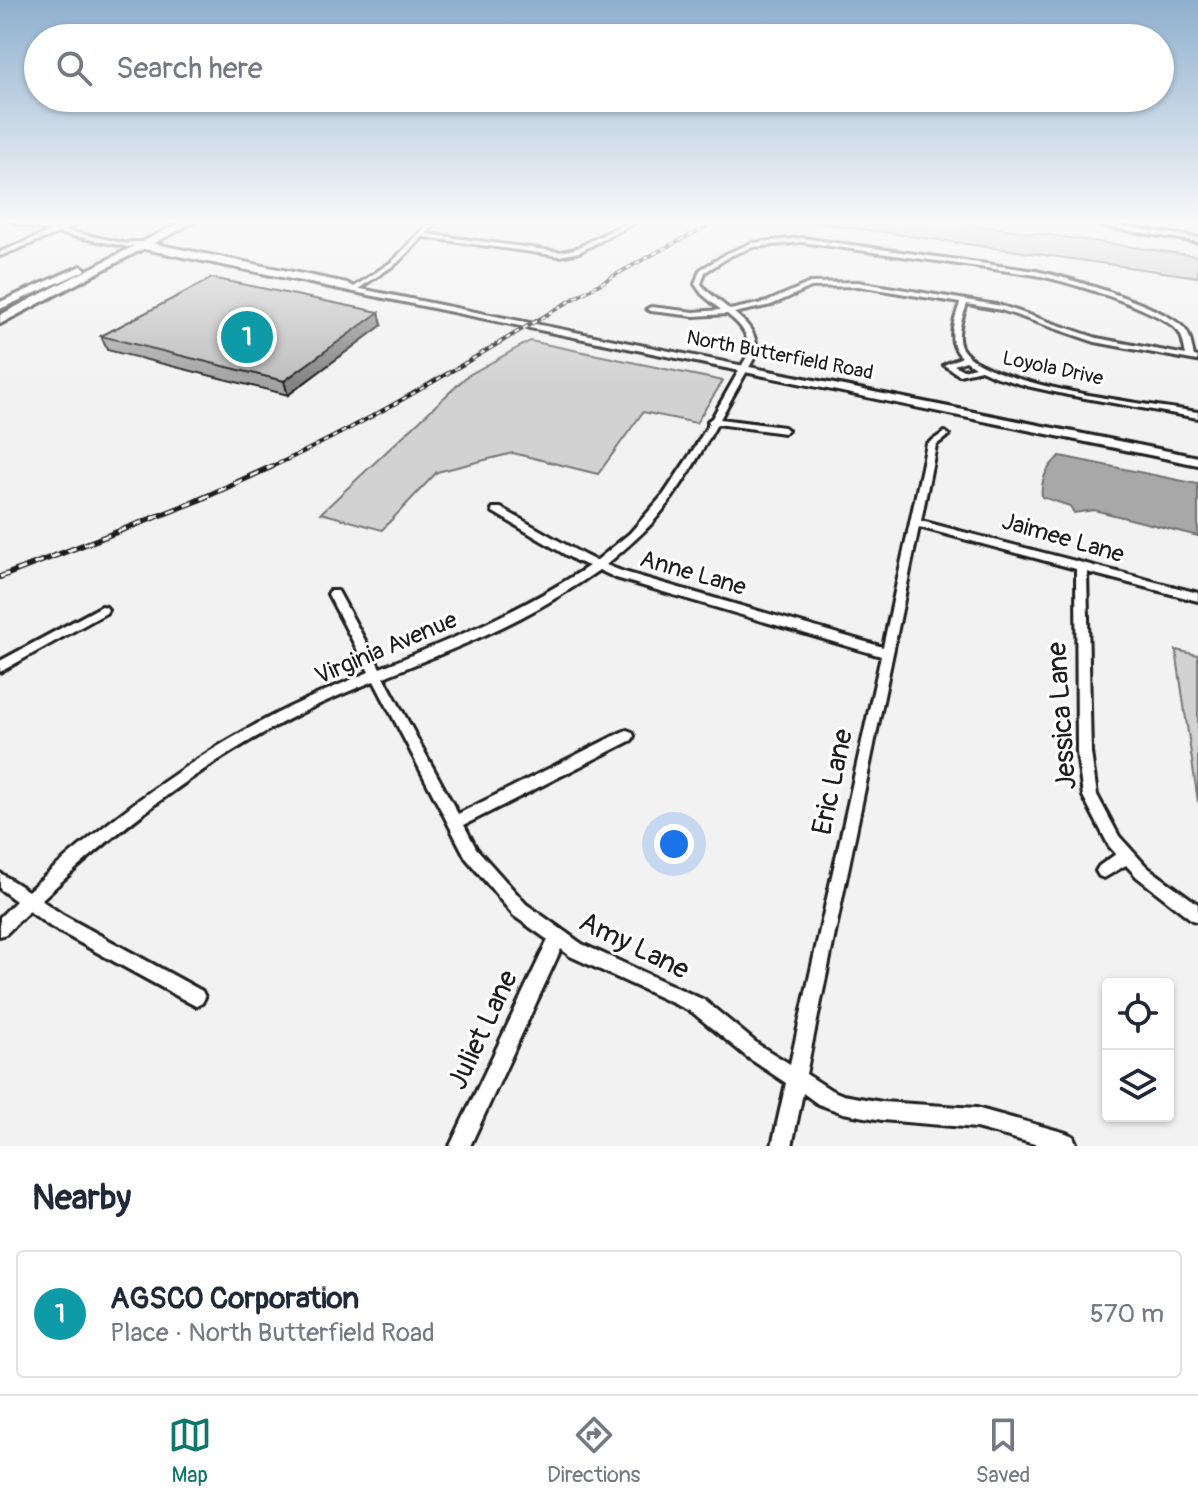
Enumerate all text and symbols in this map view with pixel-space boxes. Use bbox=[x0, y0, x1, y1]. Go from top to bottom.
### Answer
search box bbox=[24, 24, 1174, 112]
icon: search bbox=[52, 46, 96, 90]
text: Search here bbox=[116, 50, 263, 87]
pin: 1 bbox=[221, 307, 273, 367]
street label: North Butterfield Road bbox=[685, 325, 875, 385]
street label: Loyola Drive bbox=[1000, 345, 1106, 391]
street label: Jaimee Lane bbox=[998, 507, 1128, 569]
street label: Anne Lane bbox=[637, 544, 750, 602]
street label: Virginia Avenue bbox=[311, 605, 461, 691]
street label: Jessica Lane bbox=[1039, 641, 1085, 791]
street label: Eric Lane bbox=[805, 726, 861, 838]
your location bbox=[654, 824, 694, 864]
street label: Amy Lane bbox=[573, 904, 695, 988]
street label: Juliet Lane bbox=[440, 964, 526, 1095]
map controls bbox=[1102, 978, 1174, 1122]
button: locate bbox=[1102, 978, 1174, 1050]
button: layers bbox=[1102, 1050, 1174, 1122]
text: Nearby bbox=[32, 1177, 131, 1220]
text: AGSCO Corporation bbox=[110, 1280, 359, 1317]
text: 1 bbox=[55, 1298, 65, 1330]
text: 570 m bbox=[1090, 1298, 1164, 1330]
text: Place · North Butterfield Road bbox=[110, 1317, 435, 1349]
tab: Map bbox=[168, 1413, 212, 1489]
tab: Directions bbox=[547, 1413, 640, 1489]
tab: Saved bbox=[976, 1413, 1030, 1489]

